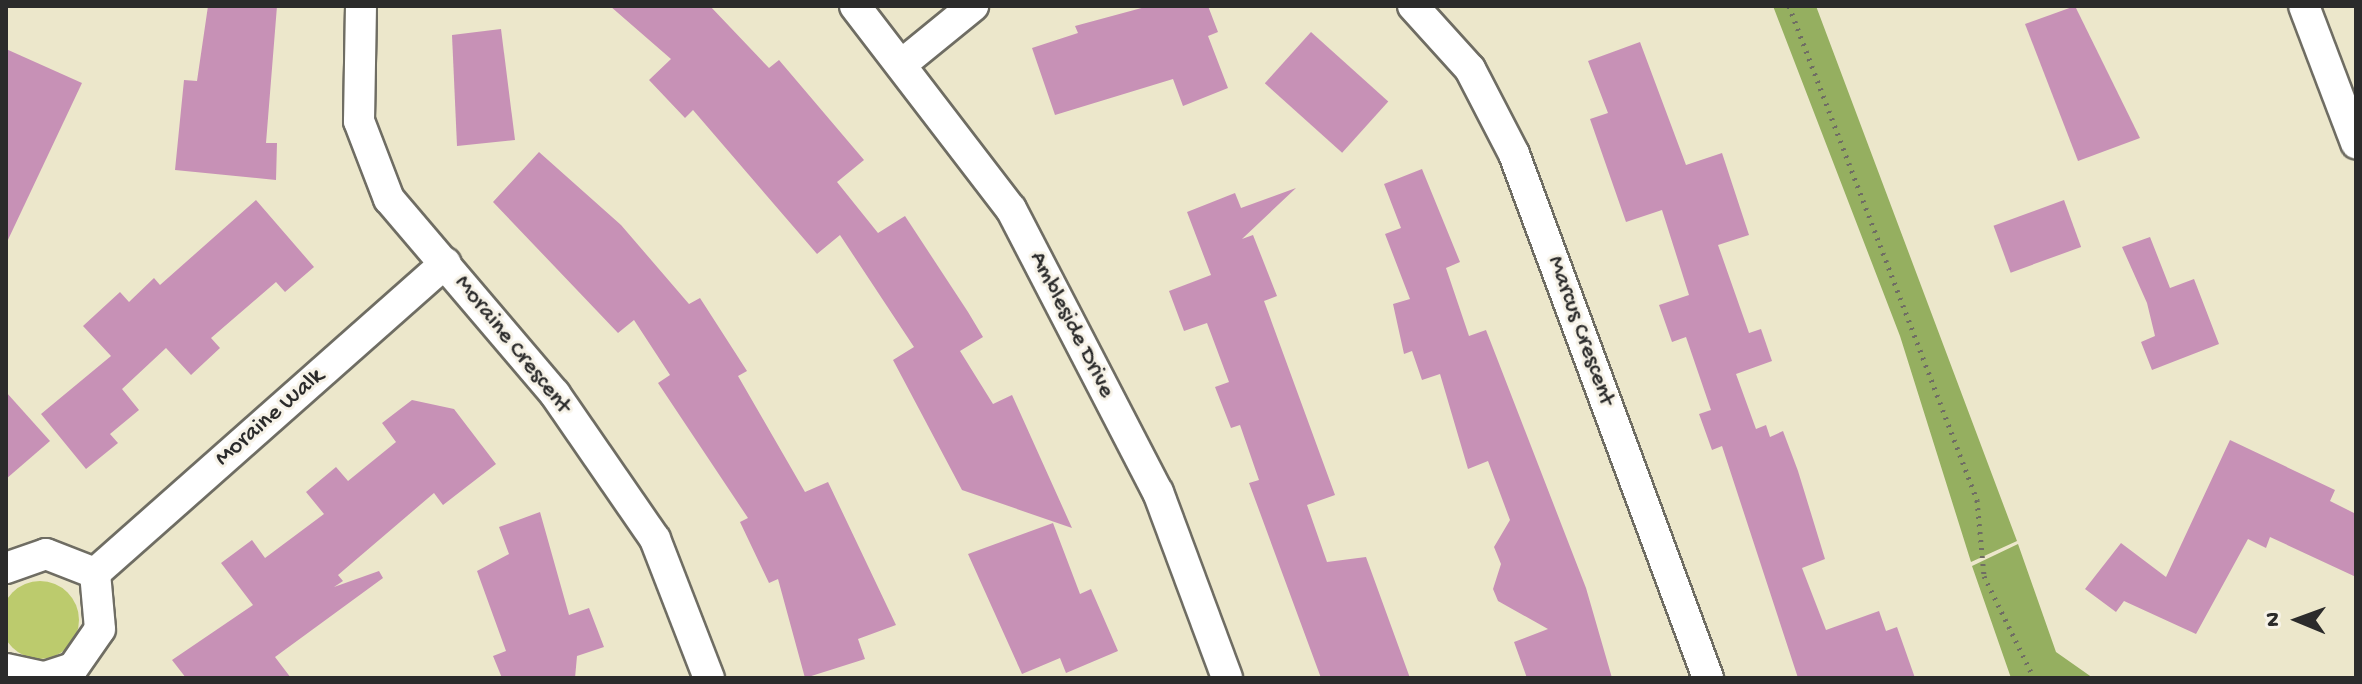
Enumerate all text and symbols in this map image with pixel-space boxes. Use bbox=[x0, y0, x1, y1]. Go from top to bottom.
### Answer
street label: Ambleside Drive bbox=[1022, 247, 1120, 403]
street label: Marcus Crescent bbox=[1540, 252, 1620, 410]
street label: Moraine Crescent bbox=[447, 270, 577, 420]
street label: Moraine Walk bbox=[209, 363, 331, 473]
north arrow bbox=[2258, 580, 2338, 660]
text: N bbox=[2261, 612, 2287, 627]

